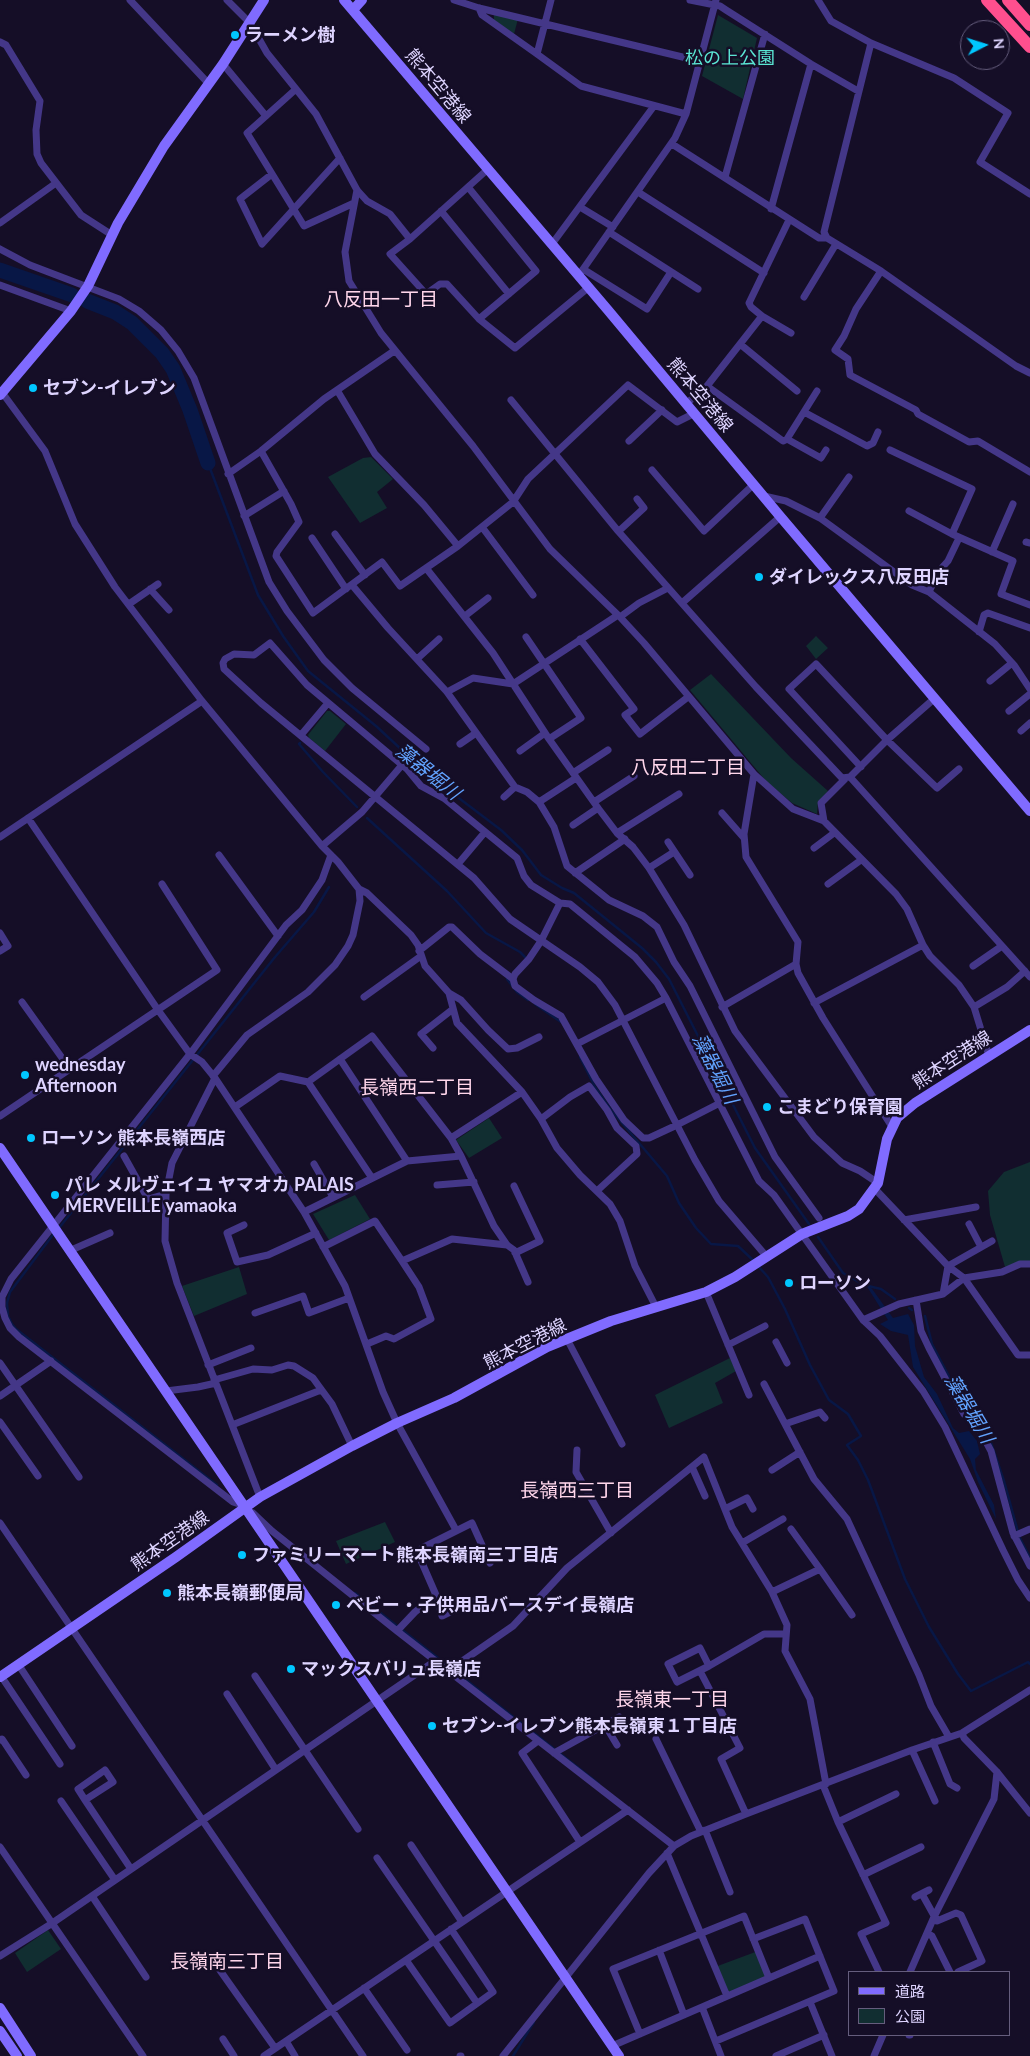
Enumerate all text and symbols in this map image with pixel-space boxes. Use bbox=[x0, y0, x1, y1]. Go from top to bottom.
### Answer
north arrow bbox=[960, 20, 1010, 70]
place label: ラーメン樹 bbox=[245, 24, 335, 46]
marker: ラーメン樹 bbox=[229, 29, 241, 41]
text: N bbox=[991, 38, 1008, 50]
street label: 熊本空港線 bbox=[401, 45, 475, 127]
park label: 松の上公園 bbox=[685, 47, 775, 69]
district label: 八反田一丁目 bbox=[324, 289, 438, 311]
street label: 熊本空港線 bbox=[663, 354, 737, 436]
place label: セブン-イレブン bbox=[43, 377, 176, 399]
marker: セブン-イレブン bbox=[27, 382, 39, 394]
place label: ダイレックス八反田店 bbox=[769, 566, 949, 588]
marker: ダイレックス八反田店 bbox=[753, 571, 765, 583]
water label: 藻器堀川 bbox=[391, 739, 465, 805]
district label: 八反田二丁目 bbox=[631, 757, 745, 779]
street label: 熊本空港線 bbox=[908, 1026, 996, 1094]
water label: 藻器堀川 bbox=[688, 1030, 742, 1108]
place label: wednesday Afternoon bbox=[35, 1054, 125, 1096]
marker: wednesday Afternoon bbox=[19, 1069, 31, 1081]
district label: 長嶺西二丁目 bbox=[360, 1077, 474, 1099]
place label: こまどり保育園 bbox=[777, 1096, 903, 1118]
marker: こまどり保育園 bbox=[761, 1101, 773, 1113]
place label: ローソン 熊本長嶺西店 bbox=[41, 1127, 225, 1149]
marker: ローソン 熊本長嶺西店 bbox=[25, 1132, 37, 1144]
place label: パレ メルヴェイユ ヤマオカ PALAIS MERVEILLE yamaoka bbox=[65, 1174, 354, 1216]
marker: パレ メルヴェイユ ヤマオカ PALAIS MERVEILLE yamaoka bbox=[49, 1189, 61, 1201]
place label: ローソン bbox=[799, 1272, 871, 1294]
marker: ローソン bbox=[783, 1277, 795, 1289]
street label: 熊本空港線 bbox=[480, 1314, 570, 1374]
water label: 藻器堀川 bbox=[940, 1371, 998, 1447]
district label: 長嶺西三丁目 bbox=[520, 1480, 634, 1502]
street label: 熊本空港線 bbox=[127, 1506, 213, 1576]
place label: ファミリーマート熊本長嶺南三丁目店 bbox=[252, 1544, 558, 1566]
marker: ファミリーマート熊本長嶺南三丁目店 bbox=[236, 1549, 248, 1561]
place label: 熊本長嶺郵便局 bbox=[177, 1582, 303, 1604]
marker: 熊本長嶺郵便局 bbox=[161, 1587, 173, 1599]
place label: ベビー・子供用品バースデイ長嶺店 bbox=[346, 1594, 634, 1616]
marker: ベビー・子供用品バースデイ長嶺店 bbox=[330, 1599, 342, 1611]
place label: マックスバリュ長嶺店 bbox=[301, 1658, 481, 1680]
marker: マックスバリュ長嶺店 bbox=[285, 1663, 297, 1675]
district label: 長嶺東一丁目 bbox=[615, 1689, 729, 1711]
place label: セブン-イレブン熊本長嶺東１丁目店 bbox=[442, 1715, 737, 1737]
marker: セブン-イレブン熊本長嶺東１丁目店 bbox=[426, 1720, 438, 1732]
district label: 長嶺南三丁目 bbox=[170, 1951, 284, 1973]
legend bbox=[848, 1971, 1010, 2036]
text: 道路 bbox=[895, 1982, 925, 2000]
text: 公園 bbox=[895, 2007, 925, 2025]

